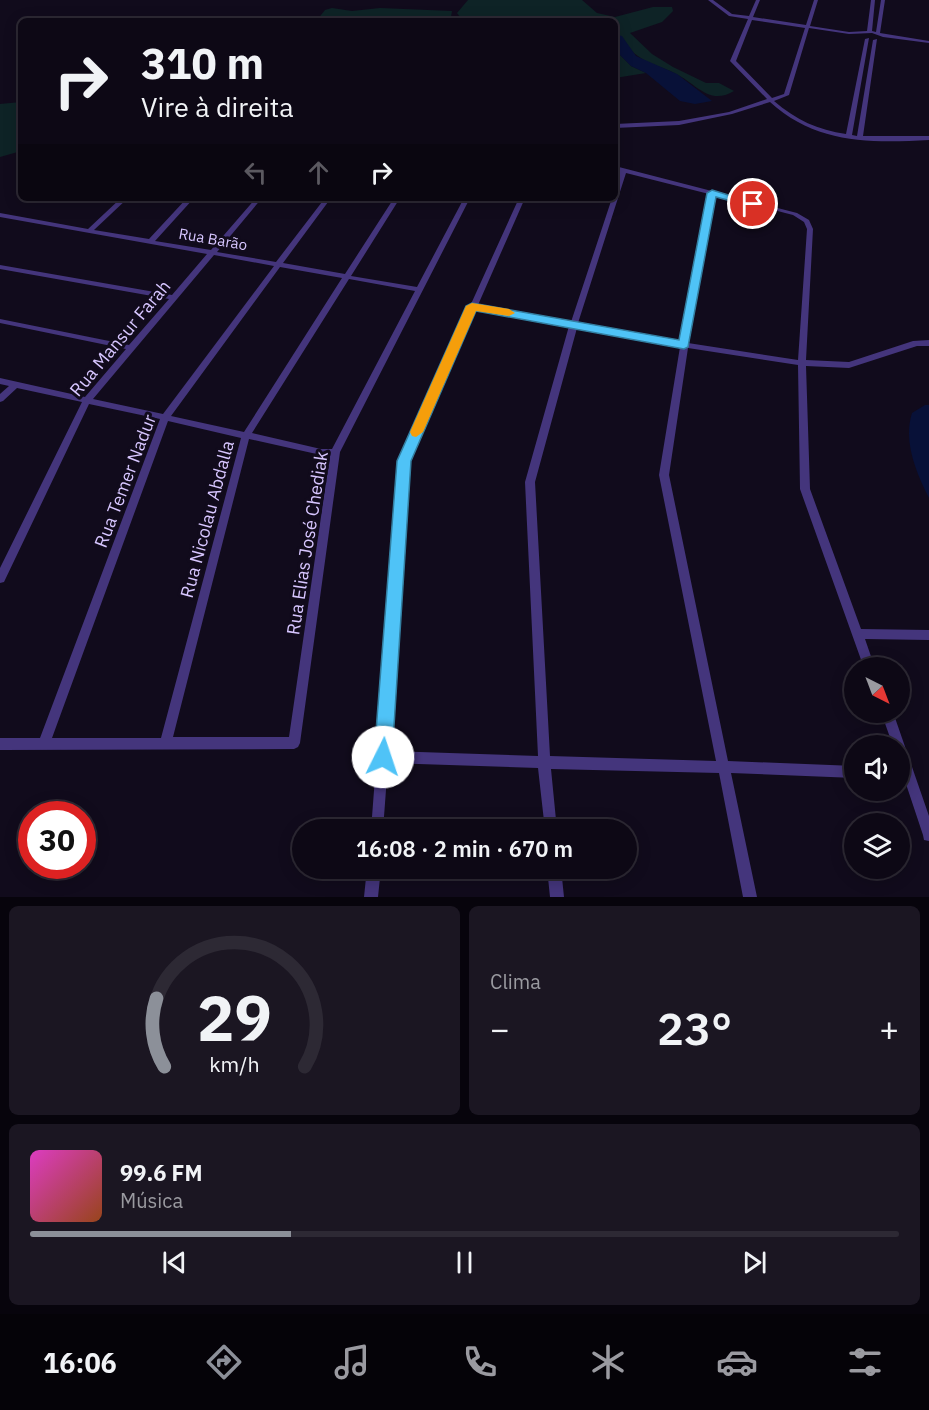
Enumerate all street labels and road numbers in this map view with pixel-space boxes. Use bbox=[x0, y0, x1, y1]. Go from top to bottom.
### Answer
street label: Rua Barão bbox=[177, 224, 249, 254]
street label: Rua Mansur Farah bbox=[65, 275, 175, 401]
street label: Rua Temer Nadur bbox=[89, 411, 161, 551]
street label: Rua Nicolau Abdalla bbox=[175, 437, 239, 600]
street label: Rua Elias José Chediak bbox=[281, 449, 333, 636]

